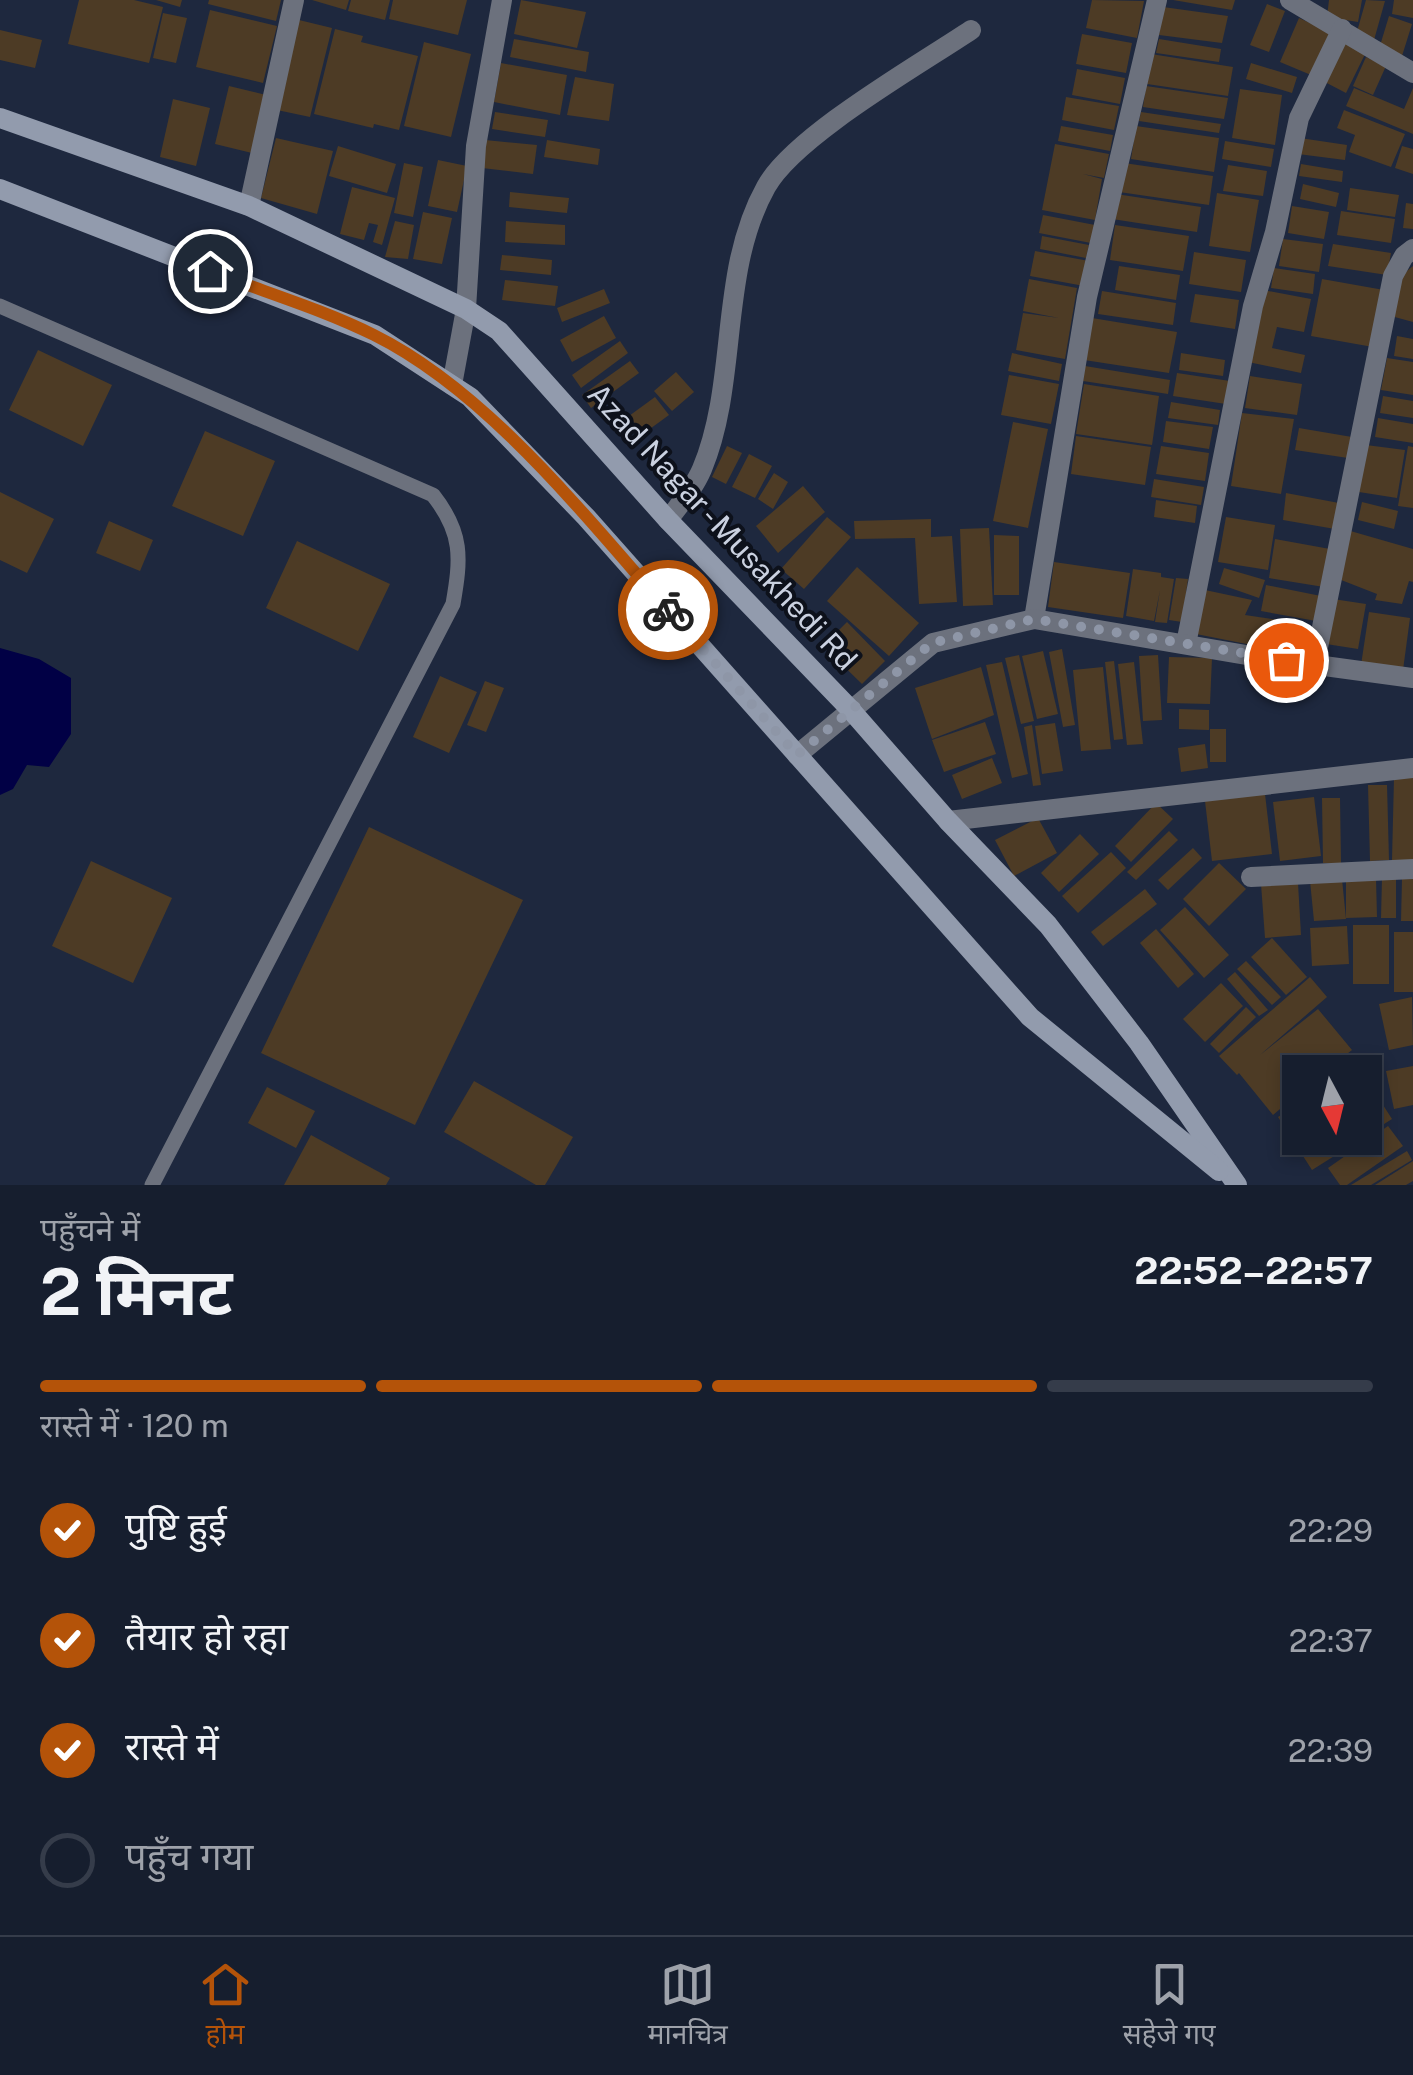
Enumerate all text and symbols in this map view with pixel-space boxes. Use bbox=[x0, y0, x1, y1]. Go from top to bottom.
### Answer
pin bbox=[168, 229, 253, 314]
icon: home bbox=[183, 244, 238, 299]
street label: Azad Nagar - Musakhedi Rd bbox=[581, 376, 865, 677]
courier bbox=[618, 560, 718, 660]
icon: bike bbox=[641, 583, 696, 638]
pin bbox=[1244, 618, 1329, 703]
icon: bag bbox=[1259, 633, 1314, 688]
north arrow bbox=[1282, 1055, 1382, 1155]
map controls bbox=[1282, 1055, 1382, 1155]
text: पहुँचने में bbox=[40, 1211, 140, 1248]
text: 22:52–22:57 bbox=[1134, 1248, 1373, 1293]
text: 2 मिनट bbox=[40, 1253, 232, 1330]
text: रास्ते में · 120 m bbox=[40, 1407, 229, 1444]
icon: check bbox=[40, 1503, 95, 1558]
text: पुष्टि हुई bbox=[125, 1504, 227, 1549]
text: 22:29 bbox=[1288, 1512, 1373, 1549]
icon: check bbox=[40, 1613, 95, 1668]
text: तैयार हो रहा bbox=[125, 1614, 288, 1659]
text: 22:37 bbox=[1289, 1622, 1373, 1659]
icon: check bbox=[40, 1723, 95, 1778]
text: रास्ते में bbox=[125, 1724, 219, 1769]
text: 22:39 bbox=[1288, 1732, 1373, 1769]
text: पहुँच गया bbox=[125, 1834, 253, 1879]
tab: होम bbox=[198, 1957, 253, 2055]
tab: मानचित्र bbox=[648, 1957, 728, 2055]
tab: सहेजे गए bbox=[1123, 1957, 1215, 2055]

